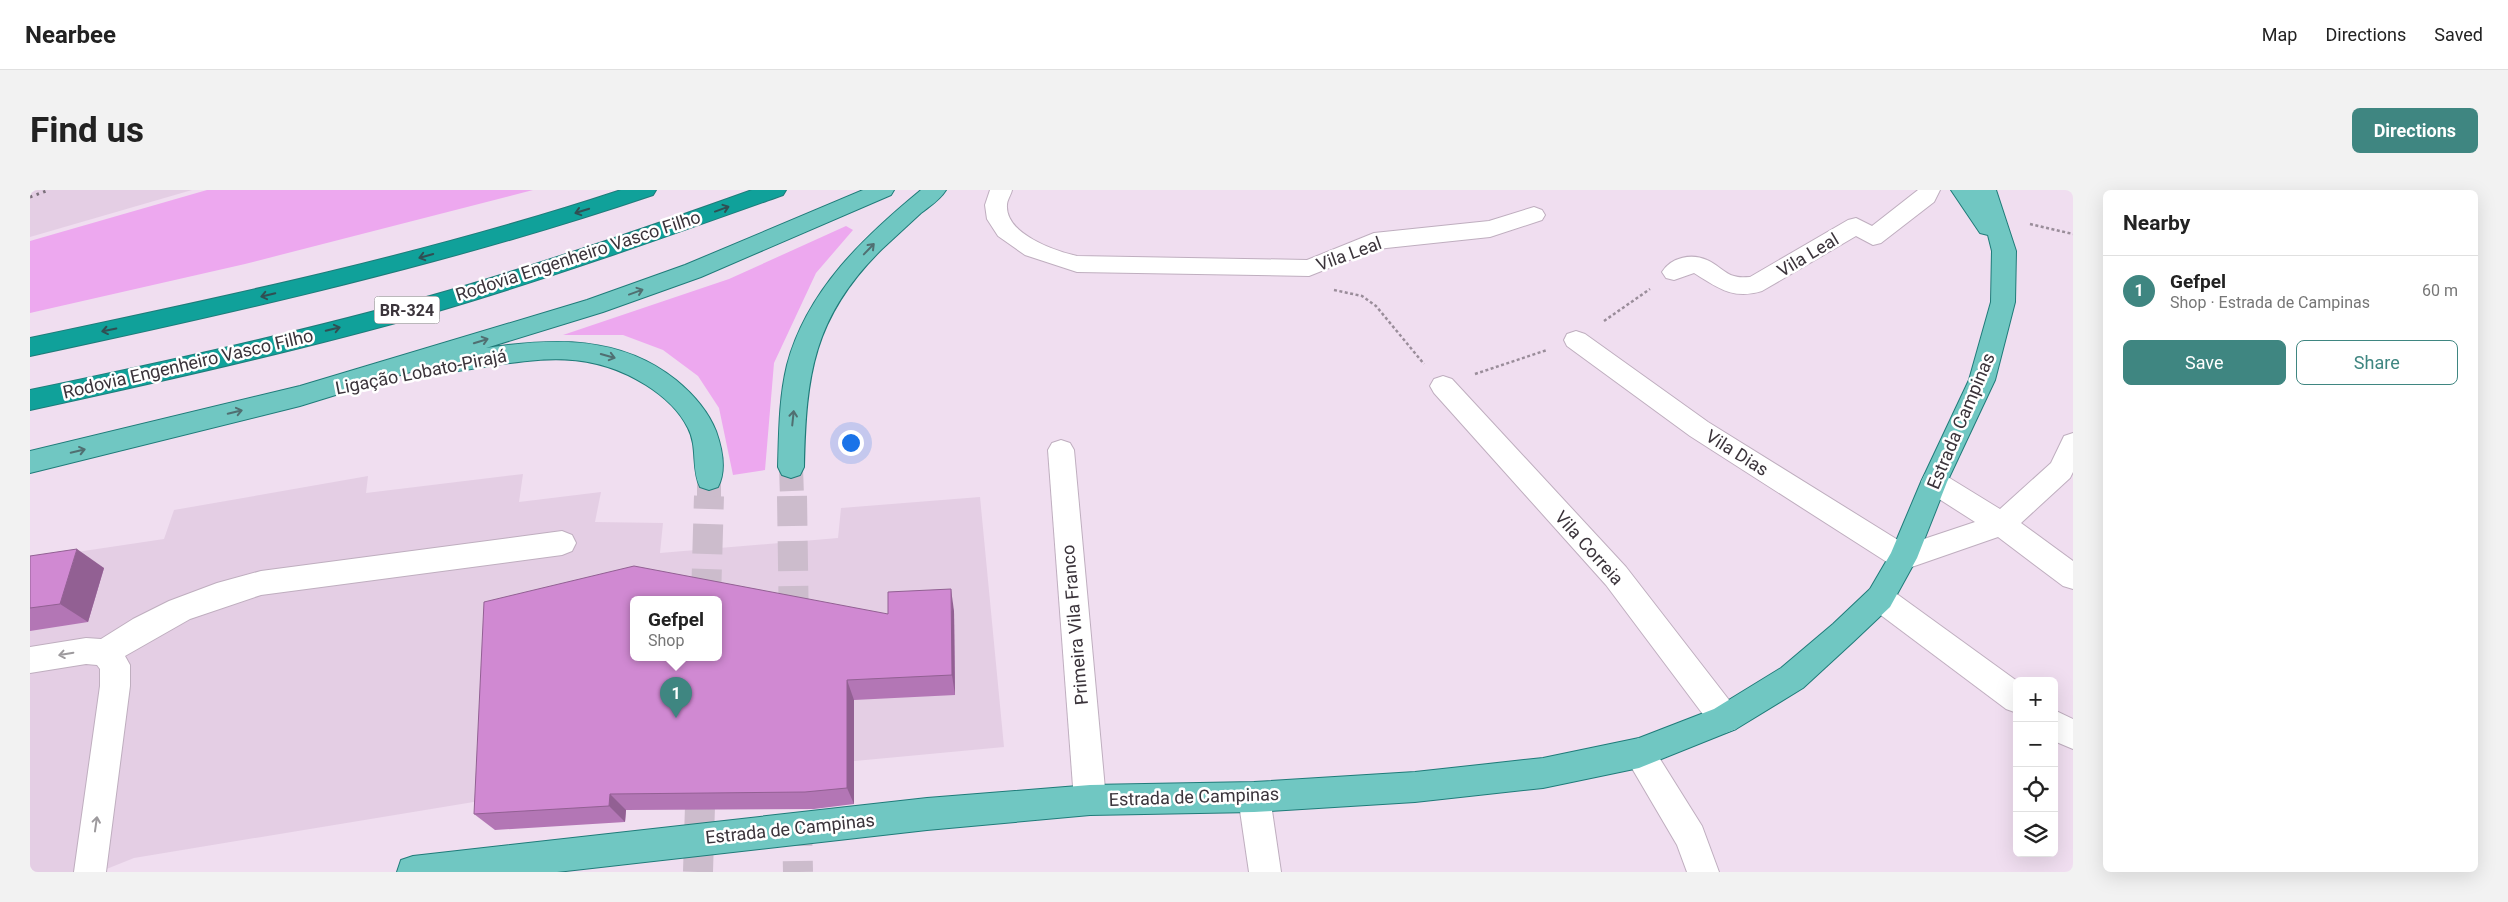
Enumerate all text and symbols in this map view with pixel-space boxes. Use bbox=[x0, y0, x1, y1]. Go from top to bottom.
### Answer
text: Nearbee bbox=[25, 21, 116, 49]
text: Map bbox=[2262, 24, 2297, 45]
text: Directions bbox=[2325, 24, 2406, 45]
text: Saved bbox=[2434, 24, 2483, 45]
button: Directions bbox=[2352, 108, 2478, 153]
text: Find us bbox=[30, 110, 144, 151]
one-way arrow bbox=[714, 204, 729, 213]
street label: Rodovia Engenheiro Vasco Filho bbox=[453, 206, 703, 305]
one-way arrow bbox=[574, 206, 590, 216]
text: Nearby bbox=[2123, 211, 2190, 235]
street label: Vila Leal bbox=[1773, 228, 1842, 281]
street label: Vila Leal bbox=[1313, 232, 1384, 275]
one-way arrow bbox=[863, 243, 875, 255]
one-way arrow bbox=[418, 251, 434, 261]
text: Gefpel bbox=[2170, 270, 2226, 293]
text: 1 bbox=[2134, 281, 2144, 300]
text: 60 m bbox=[2422, 281, 2458, 300]
one-way arrow bbox=[627, 287, 643, 296]
one-way arrow bbox=[260, 291, 276, 300]
text: Shop · Estrada de Campinas bbox=[2170, 293, 2370, 312]
road number: BR-324 bbox=[374, 296, 440, 324]
street label: Rodovia Engenheiro Vasco Filho bbox=[61, 324, 315, 403]
one-way arrow bbox=[325, 324, 341, 334]
one-way arrow bbox=[102, 326, 118, 335]
one-way arrow bbox=[472, 335, 488, 345]
button: Save bbox=[2123, 340, 2286, 385]
button: Share bbox=[2296, 340, 2458, 385]
street label: Ligação Lobato-Pirajá bbox=[333, 345, 508, 398]
street label: Estrada Campinas bbox=[1922, 349, 1999, 492]
one-way arrow bbox=[600, 351, 616, 361]
one-way arrow bbox=[227, 407, 243, 417]
one-way arrow bbox=[788, 410, 798, 426]
street label: Vila Dias bbox=[1702, 425, 1772, 480]
your location bbox=[838, 430, 864, 456]
one-way arrow bbox=[69, 446, 85, 455]
street label: Vila Correia bbox=[1551, 506, 1628, 589]
street label: Primeira Vila Franco bbox=[1057, 544, 1092, 706]
popup bbox=[630, 596, 722, 661]
text: Gefpel bbox=[648, 608, 704, 631]
text: Shop bbox=[648, 631, 684, 650]
one-way arrow bbox=[58, 650, 74, 660]
pin: 1 bbox=[660, 677, 692, 718]
map controls bbox=[2013, 677, 2058, 857]
button: + bbox=[2013, 677, 2058, 722]
button: − bbox=[2013, 722, 2058, 767]
button: locate bbox=[2013, 767, 2058, 812]
street label: Estrada de Campinas bbox=[1109, 783, 1279, 810]
street label: Estrada de Campinas bbox=[704, 809, 876, 848]
button: layers bbox=[2013, 812, 2058, 857]
one-way arrow bbox=[91, 816, 101, 832]

